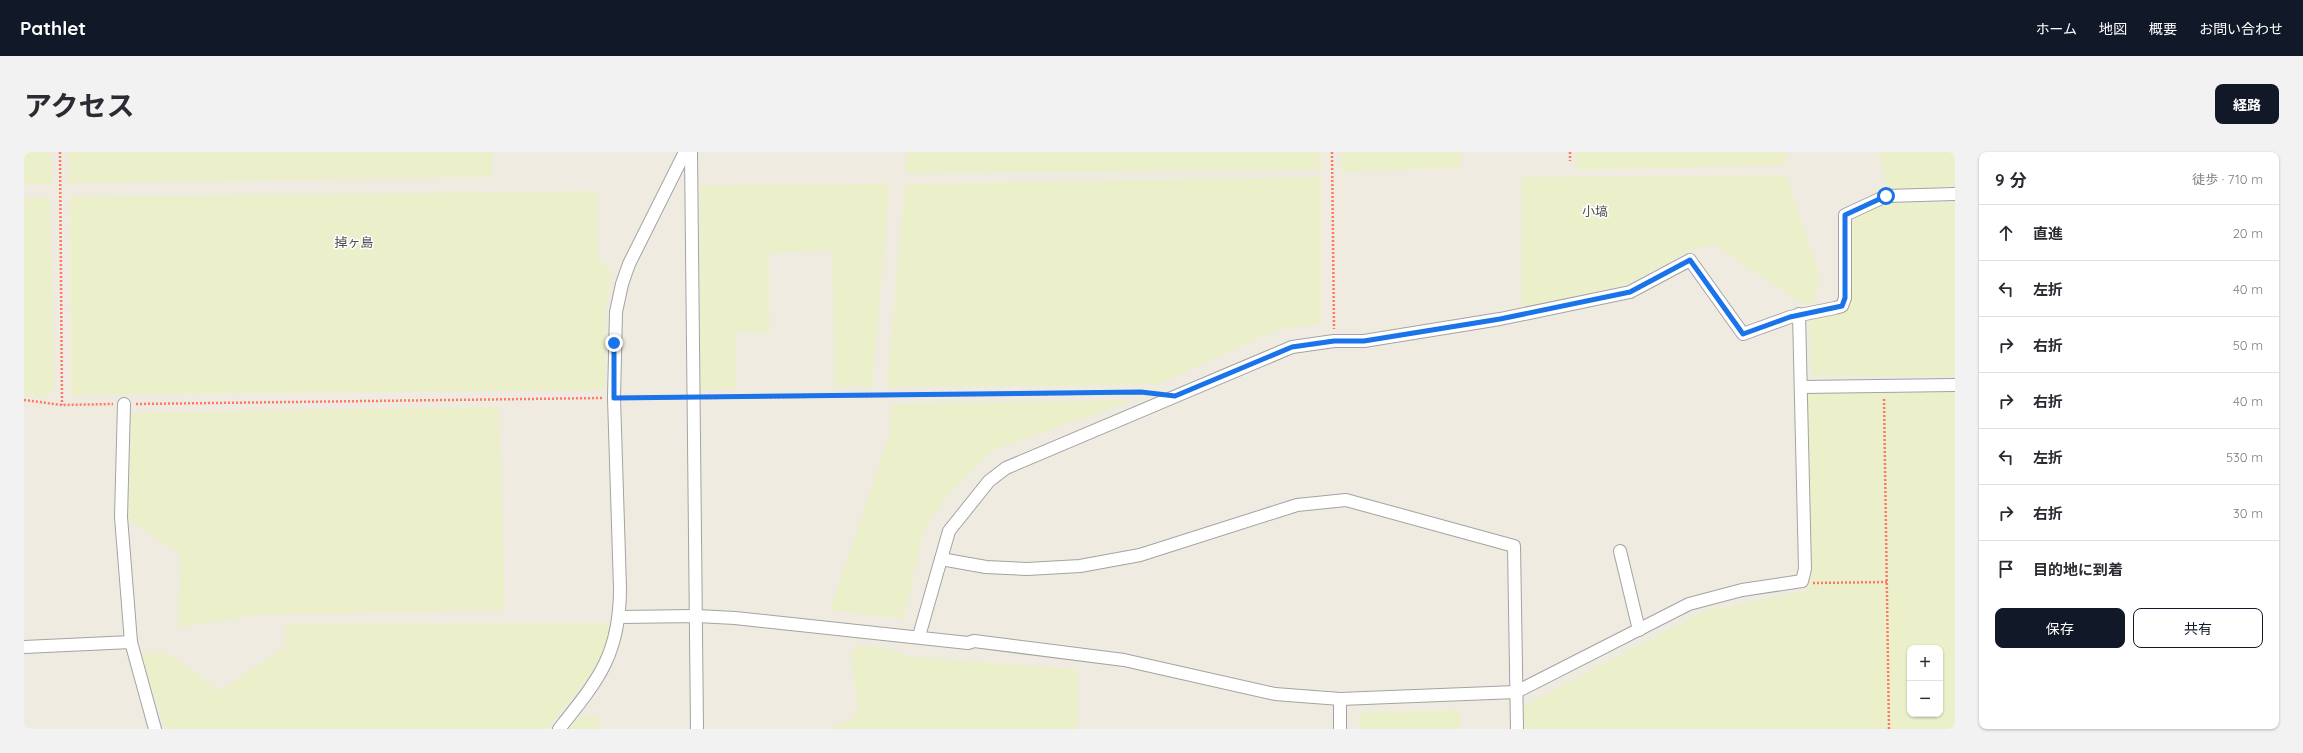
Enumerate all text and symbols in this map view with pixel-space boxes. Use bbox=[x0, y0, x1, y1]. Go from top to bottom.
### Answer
text: Pathlet bbox=[20, 16, 86, 40]
text: ホーム bbox=[2035, 20, 2077, 38]
text: 地図 bbox=[2099, 20, 2127, 38]
text: 概要 bbox=[2149, 20, 2177, 38]
text: お問い合わせ bbox=[2199, 20, 2283, 38]
button: 経路 bbox=[2215, 84, 2279, 124]
text: アクセス bbox=[24, 88, 135, 123]
text: 9 分 bbox=[1995, 169, 2026, 190]
text: 徒歩 · 710 m bbox=[2192, 171, 2263, 187]
route start bbox=[1877, 187, 1895, 205]
district label: 小塙 bbox=[1582, 203, 1608, 219]
icon: ahead bbox=[1995, 222, 2017, 244]
text: 直進 bbox=[2033, 224, 2063, 243]
text: 20 m bbox=[2233, 225, 2263, 241]
district label: 掉ヶ島 bbox=[334, 234, 374, 250]
icon: left bbox=[1995, 278, 2017, 300]
text: 左折 bbox=[2033, 280, 2063, 299]
text: 40 m bbox=[2233, 281, 2263, 297]
route end bbox=[605, 334, 623, 352]
icon: right bbox=[1995, 334, 2017, 356]
text: 右折 bbox=[2033, 336, 2063, 355]
text: 50 m bbox=[2233, 337, 2263, 353]
icon: right bbox=[1995, 390, 2017, 412]
text: 右折 bbox=[2033, 392, 2063, 411]
text: 40 m bbox=[2233, 393, 2263, 409]
icon: left bbox=[1995, 446, 2017, 468]
text: 左折 bbox=[2033, 448, 2063, 467]
text: 530 m bbox=[2226, 449, 2263, 465]
icon: right bbox=[1995, 502, 2017, 524]
text: 右折 bbox=[2033, 504, 2063, 523]
text: 30 m bbox=[2233, 505, 2263, 521]
icon: arrive bbox=[1995, 558, 2017, 580]
text: 目的地に到着 bbox=[2033, 560, 2123, 579]
button: 保存 bbox=[1995, 608, 2125, 648]
button: 共有 bbox=[2133, 608, 2263, 648]
map controls bbox=[1907, 645, 1943, 717]
button: + bbox=[1907, 645, 1943, 681]
button: − bbox=[1907, 681, 1943, 717]

